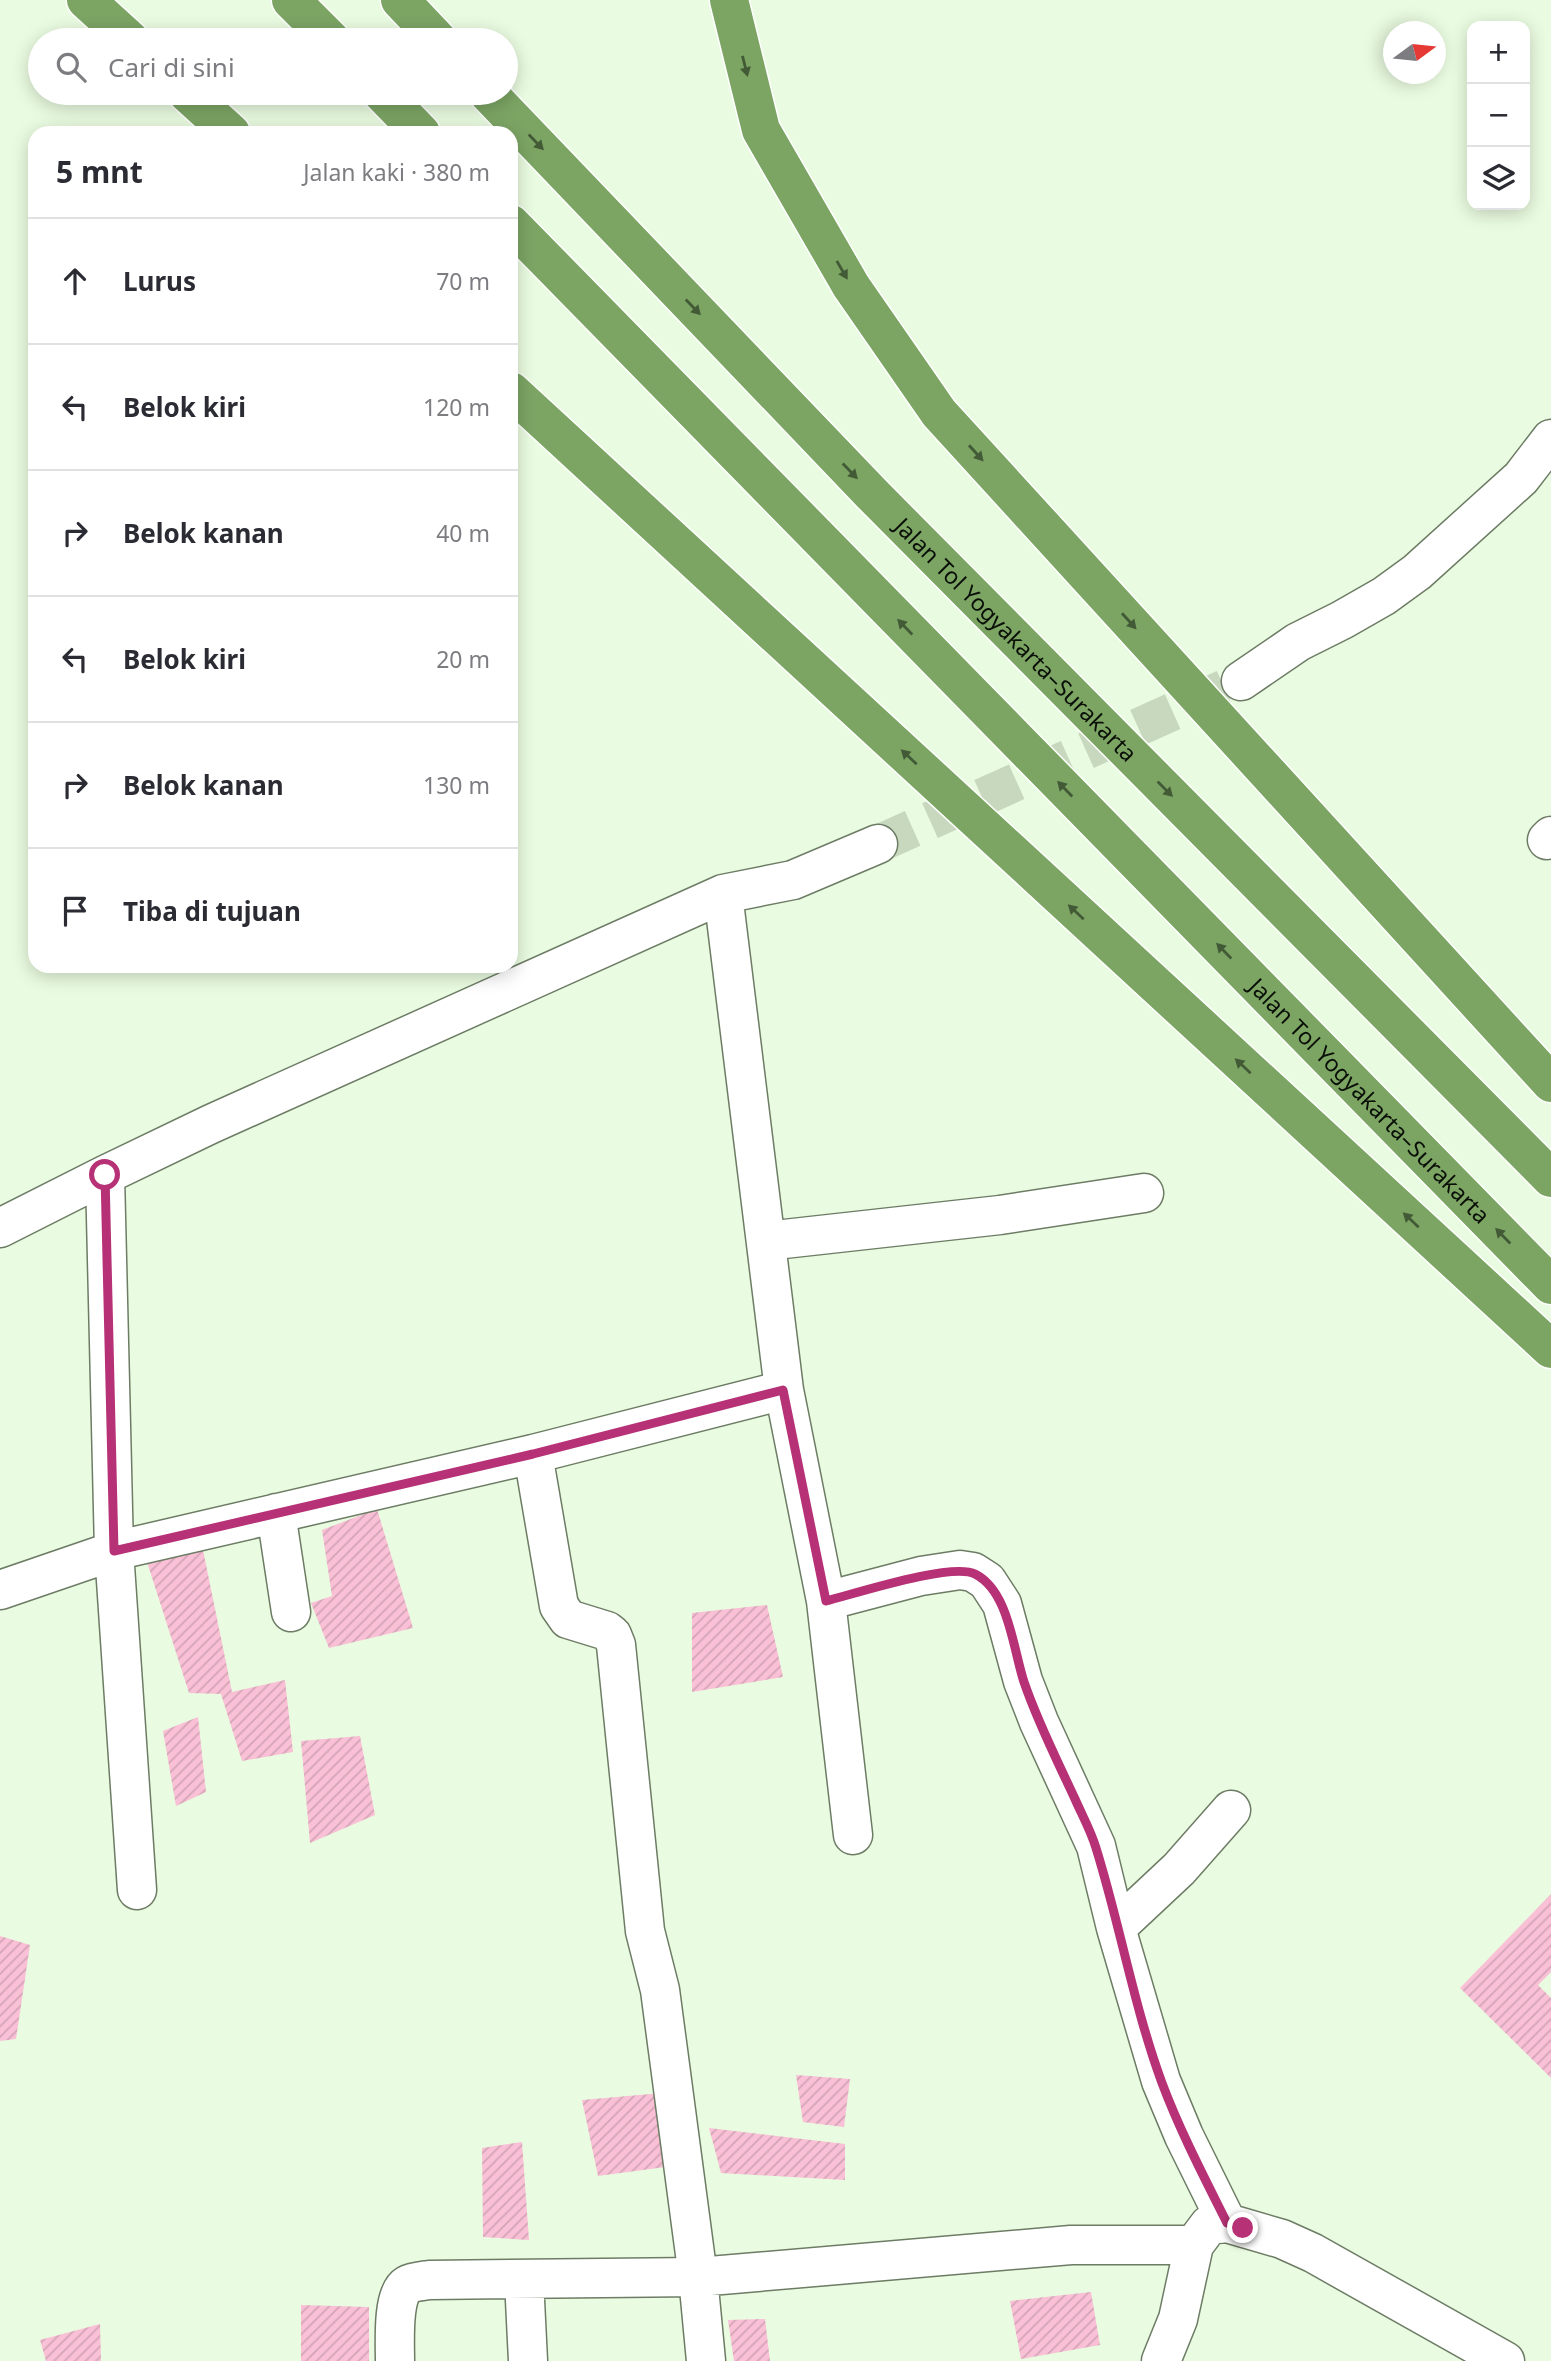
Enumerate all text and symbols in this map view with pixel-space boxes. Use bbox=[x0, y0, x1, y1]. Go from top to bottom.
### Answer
north arrow bbox=[1383, 21, 1446, 84]
map controls bbox=[1467, 21, 1530, 210]
button: + bbox=[1467, 21, 1530, 84]
search box bbox=[28, 28, 518, 105]
icon: search bbox=[52, 48, 90, 86]
text: Cari di sini bbox=[108, 49, 235, 85]
one-way arrow bbox=[740, 55, 751, 77]
button: − bbox=[1467, 84, 1530, 147]
one-way arrow bbox=[527, 133, 543, 150]
button: layers bbox=[1467, 147, 1530, 210]
text: 5 mnt bbox=[56, 151, 143, 192]
text: Jalan kaki · 380 m bbox=[303, 156, 490, 188]
one-way arrow bbox=[836, 260, 848, 280]
icon: ahead bbox=[56, 262, 94, 300]
text: Lurus bbox=[123, 263, 196, 299]
text: 70 m bbox=[436, 265, 490, 297]
one-way arrow bbox=[684, 298, 701, 315]
icon: left bbox=[56, 388, 94, 426]
text: Belok kiri bbox=[123, 389, 246, 425]
text: 120 m bbox=[423, 391, 490, 423]
one-way arrow bbox=[968, 444, 984, 462]
one-way arrow bbox=[842, 462, 858, 479]
street label: Jalan Tol Yogyakarta–Surakarta bbox=[887, 509, 1145, 768]
icon: right bbox=[56, 514, 94, 552]
text: Belok kanan bbox=[123, 515, 284, 551]
text: 40 m bbox=[436, 517, 490, 549]
one-way arrow bbox=[1121, 612, 1137, 629]
one-way arrow bbox=[897, 618, 914, 635]
icon: left bbox=[56, 640, 94, 678]
text: Belok kiri bbox=[123, 641, 246, 677]
text: 20 m bbox=[436, 643, 490, 675]
one-way arrow bbox=[901, 750, 918, 766]
icon: right bbox=[56, 766, 94, 804]
text: Belok kanan bbox=[123, 767, 284, 803]
text: 130 m bbox=[423, 769, 490, 801]
one-way arrow bbox=[1057, 781, 1073, 798]
one-way arrow bbox=[1157, 781, 1174, 798]
icon: arrive bbox=[56, 892, 94, 930]
text: Tiba di tujuan bbox=[123, 893, 301, 929]
one-way arrow bbox=[1068, 904, 1085, 920]
one-way arrow bbox=[1215, 943, 1232, 960]
street label: Jalan Tol Yogyakarta–Surakarta bbox=[1241, 969, 1498, 1230]
one-way arrow bbox=[1235, 1058, 1252, 1074]
route start bbox=[89, 1159, 120, 1190]
one-way arrow bbox=[1402, 1212, 1420, 1228]
one-way arrow bbox=[1495, 1228, 1512, 1245]
route end bbox=[1227, 2212, 1258, 2243]

